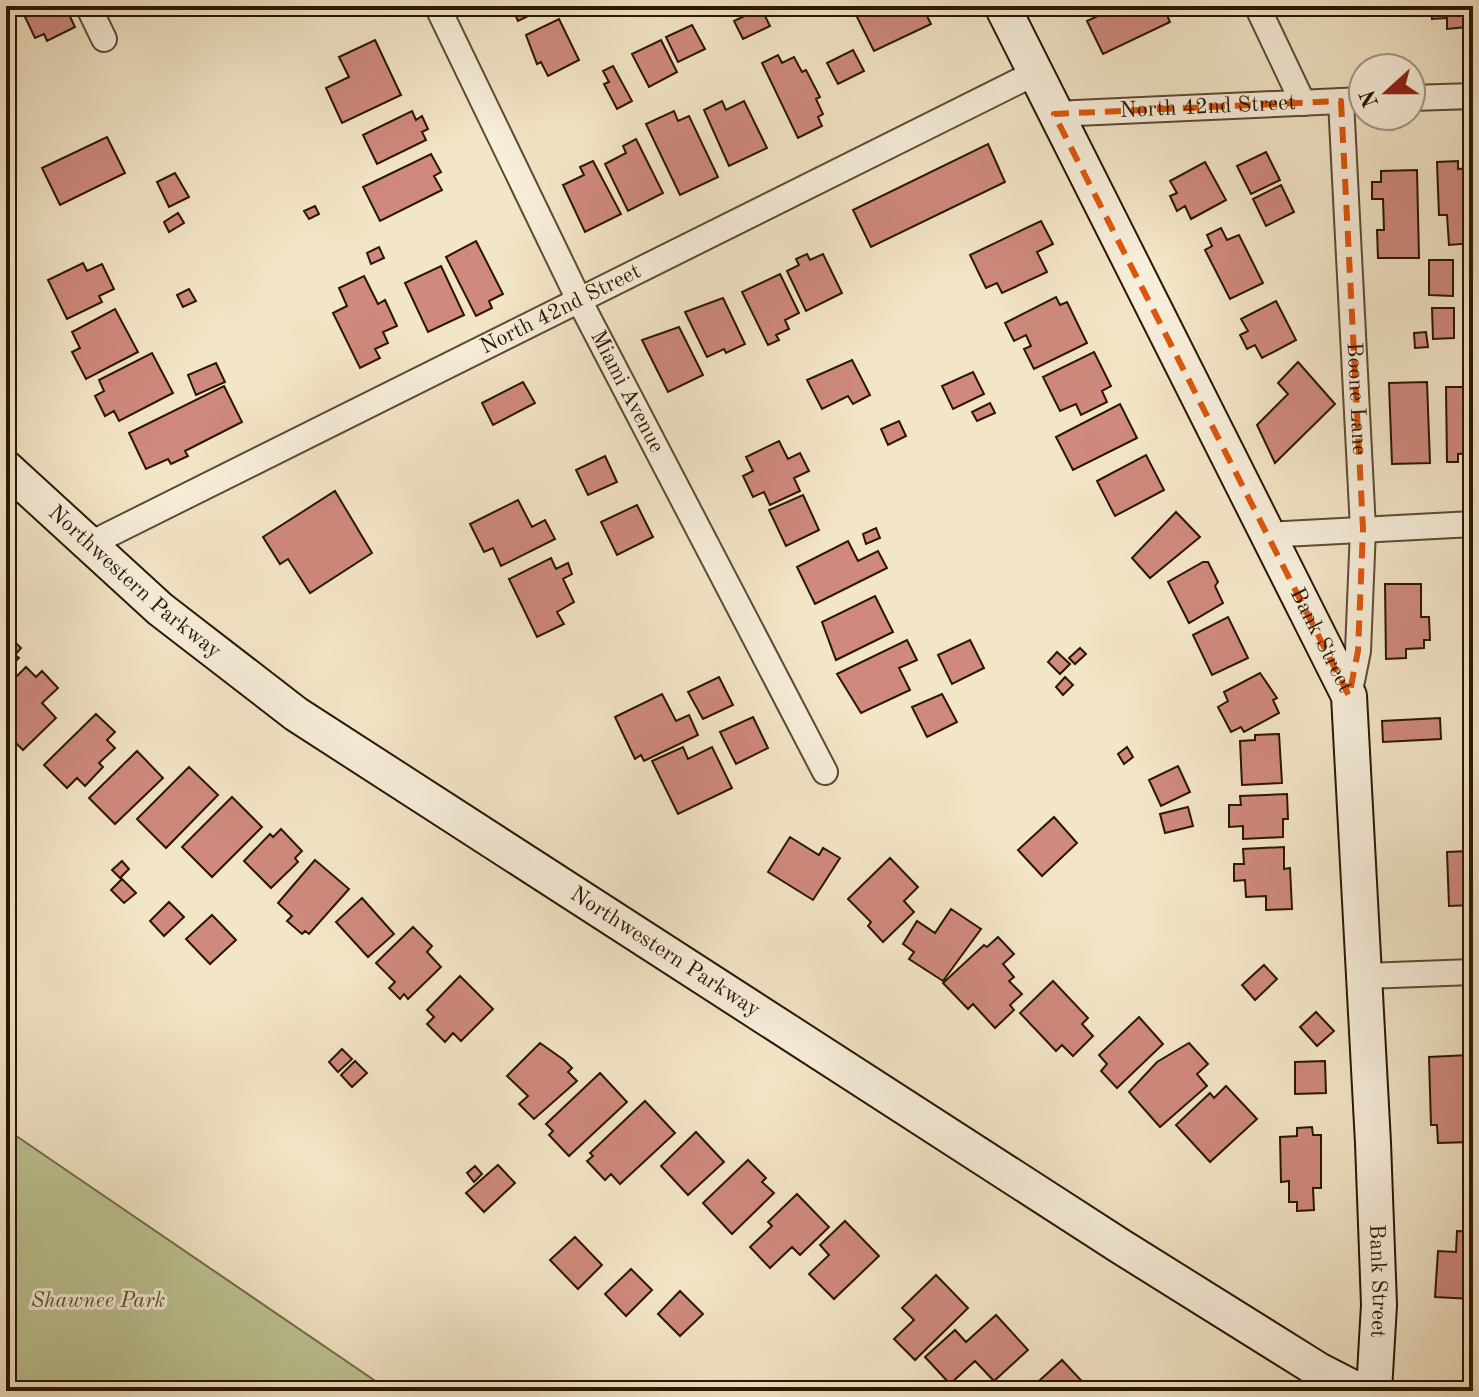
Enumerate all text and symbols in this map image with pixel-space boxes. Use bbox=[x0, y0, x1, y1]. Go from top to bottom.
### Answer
north arrow bbox=[1347, 52, 1427, 132]
text: N bbox=[1357, 86, 1383, 110]
street label: North 42nd Street bbox=[1119, 92, 1296, 122]
street label: North 42nd Street bbox=[477, 260, 644, 359]
street label: Miami Avenue bbox=[586, 327, 668, 457]
street label: Boone Lane bbox=[1342, 342, 1370, 456]
street label: Northwestern Parkway bbox=[44, 501, 225, 663]
street label: Bank Street bbox=[1286, 584, 1356, 696]
street label: Northwestern Parkway bbox=[566, 883, 764, 1022]
street label: Bank Street bbox=[1365, 1224, 1390, 1338]
park label: Shawnee Park bbox=[31, 1290, 166, 1312]

